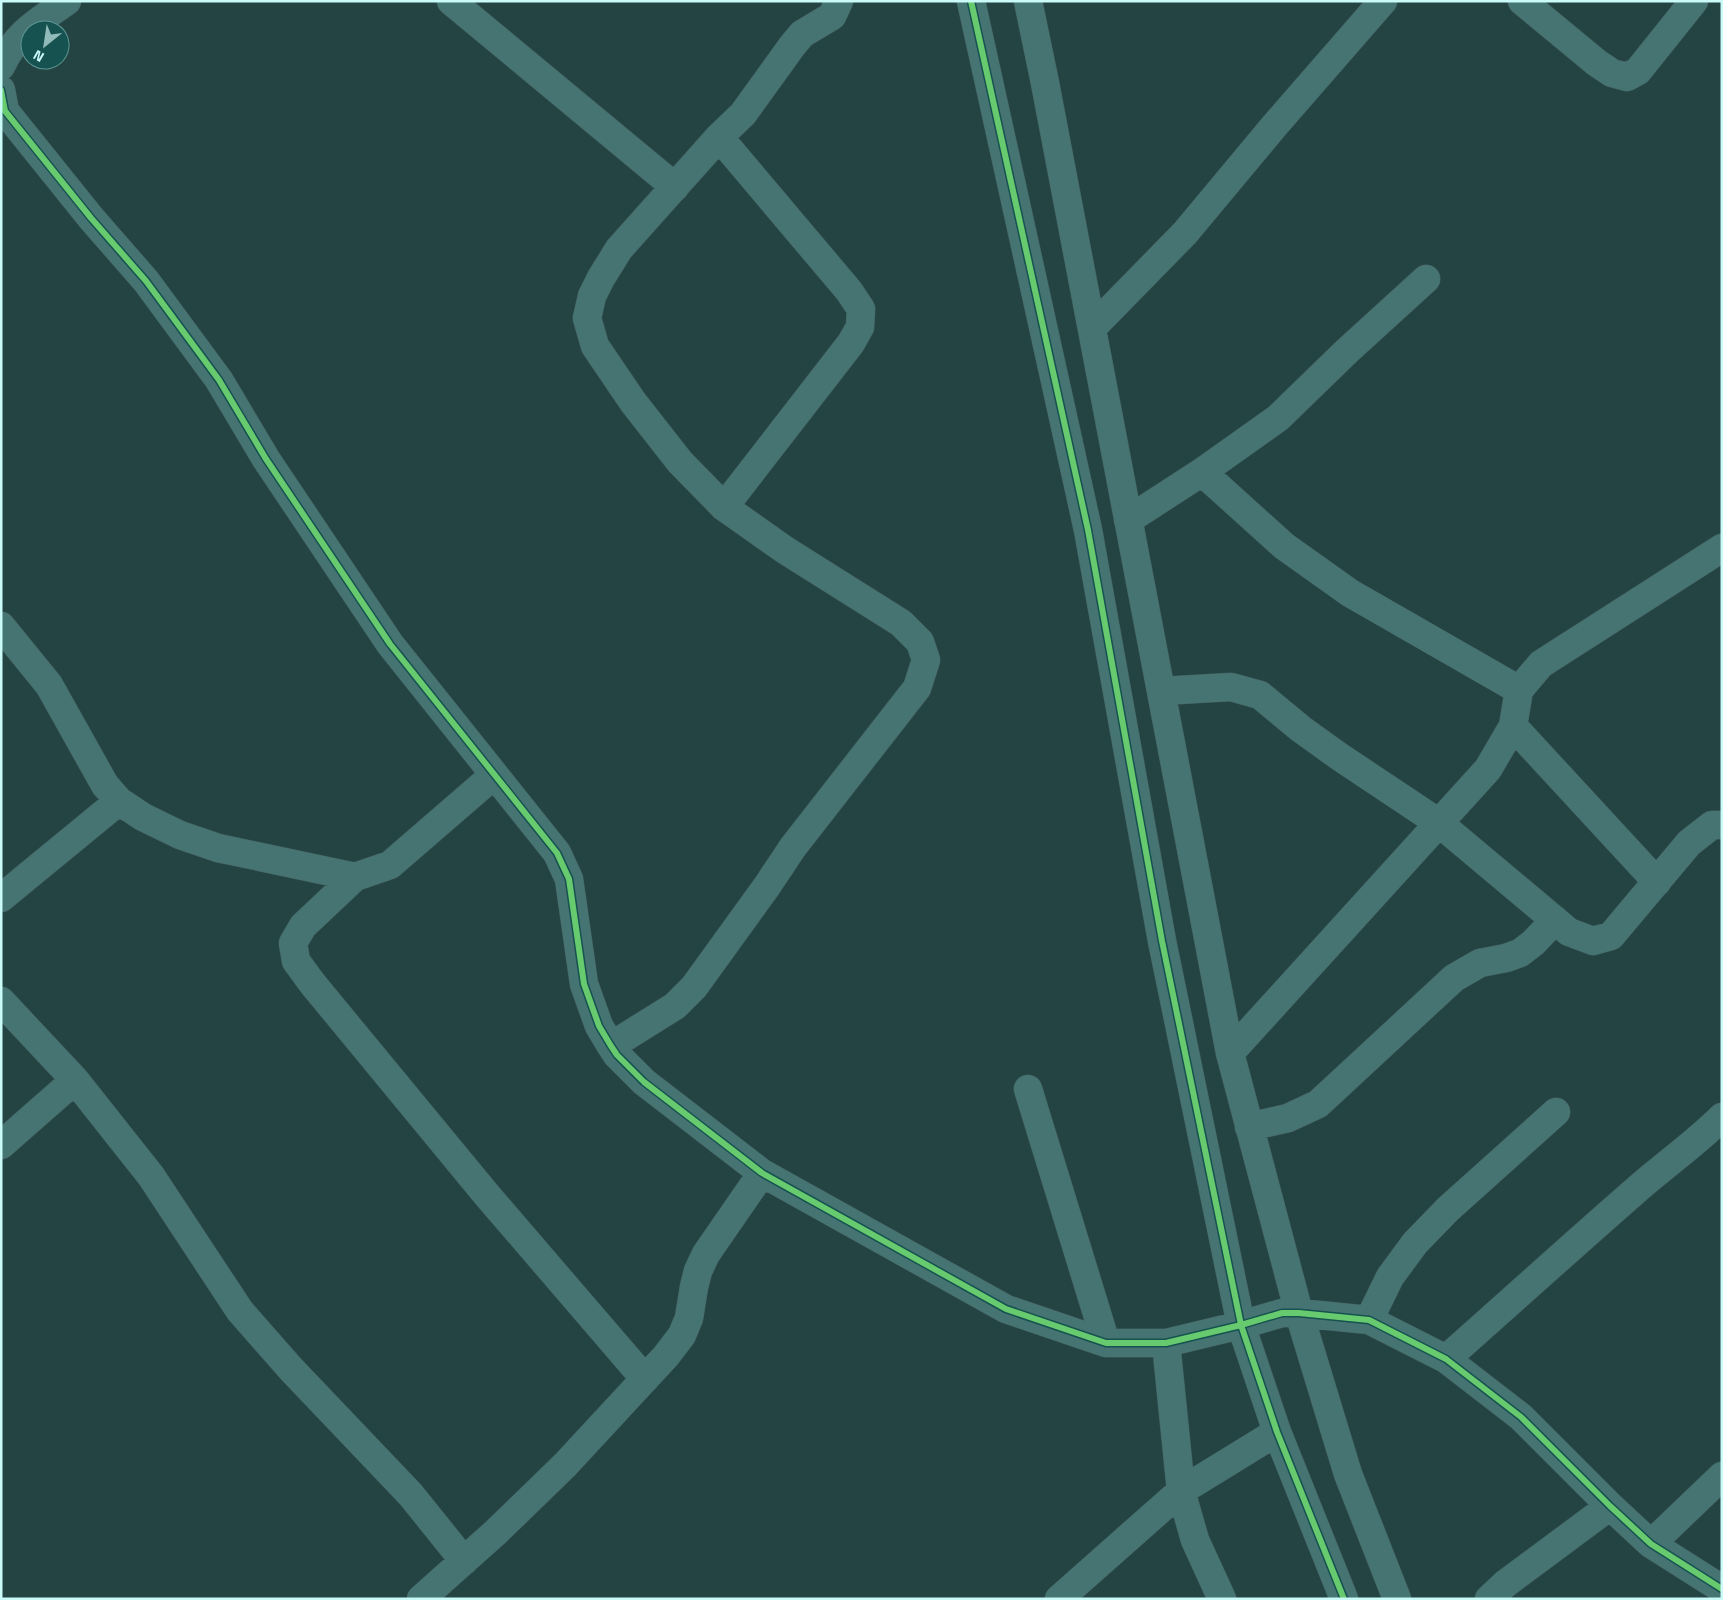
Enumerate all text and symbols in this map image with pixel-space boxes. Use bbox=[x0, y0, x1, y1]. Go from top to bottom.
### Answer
north arrow bbox=[20, 20, 70, 70]
text: N bbox=[29, 45, 48, 68]

